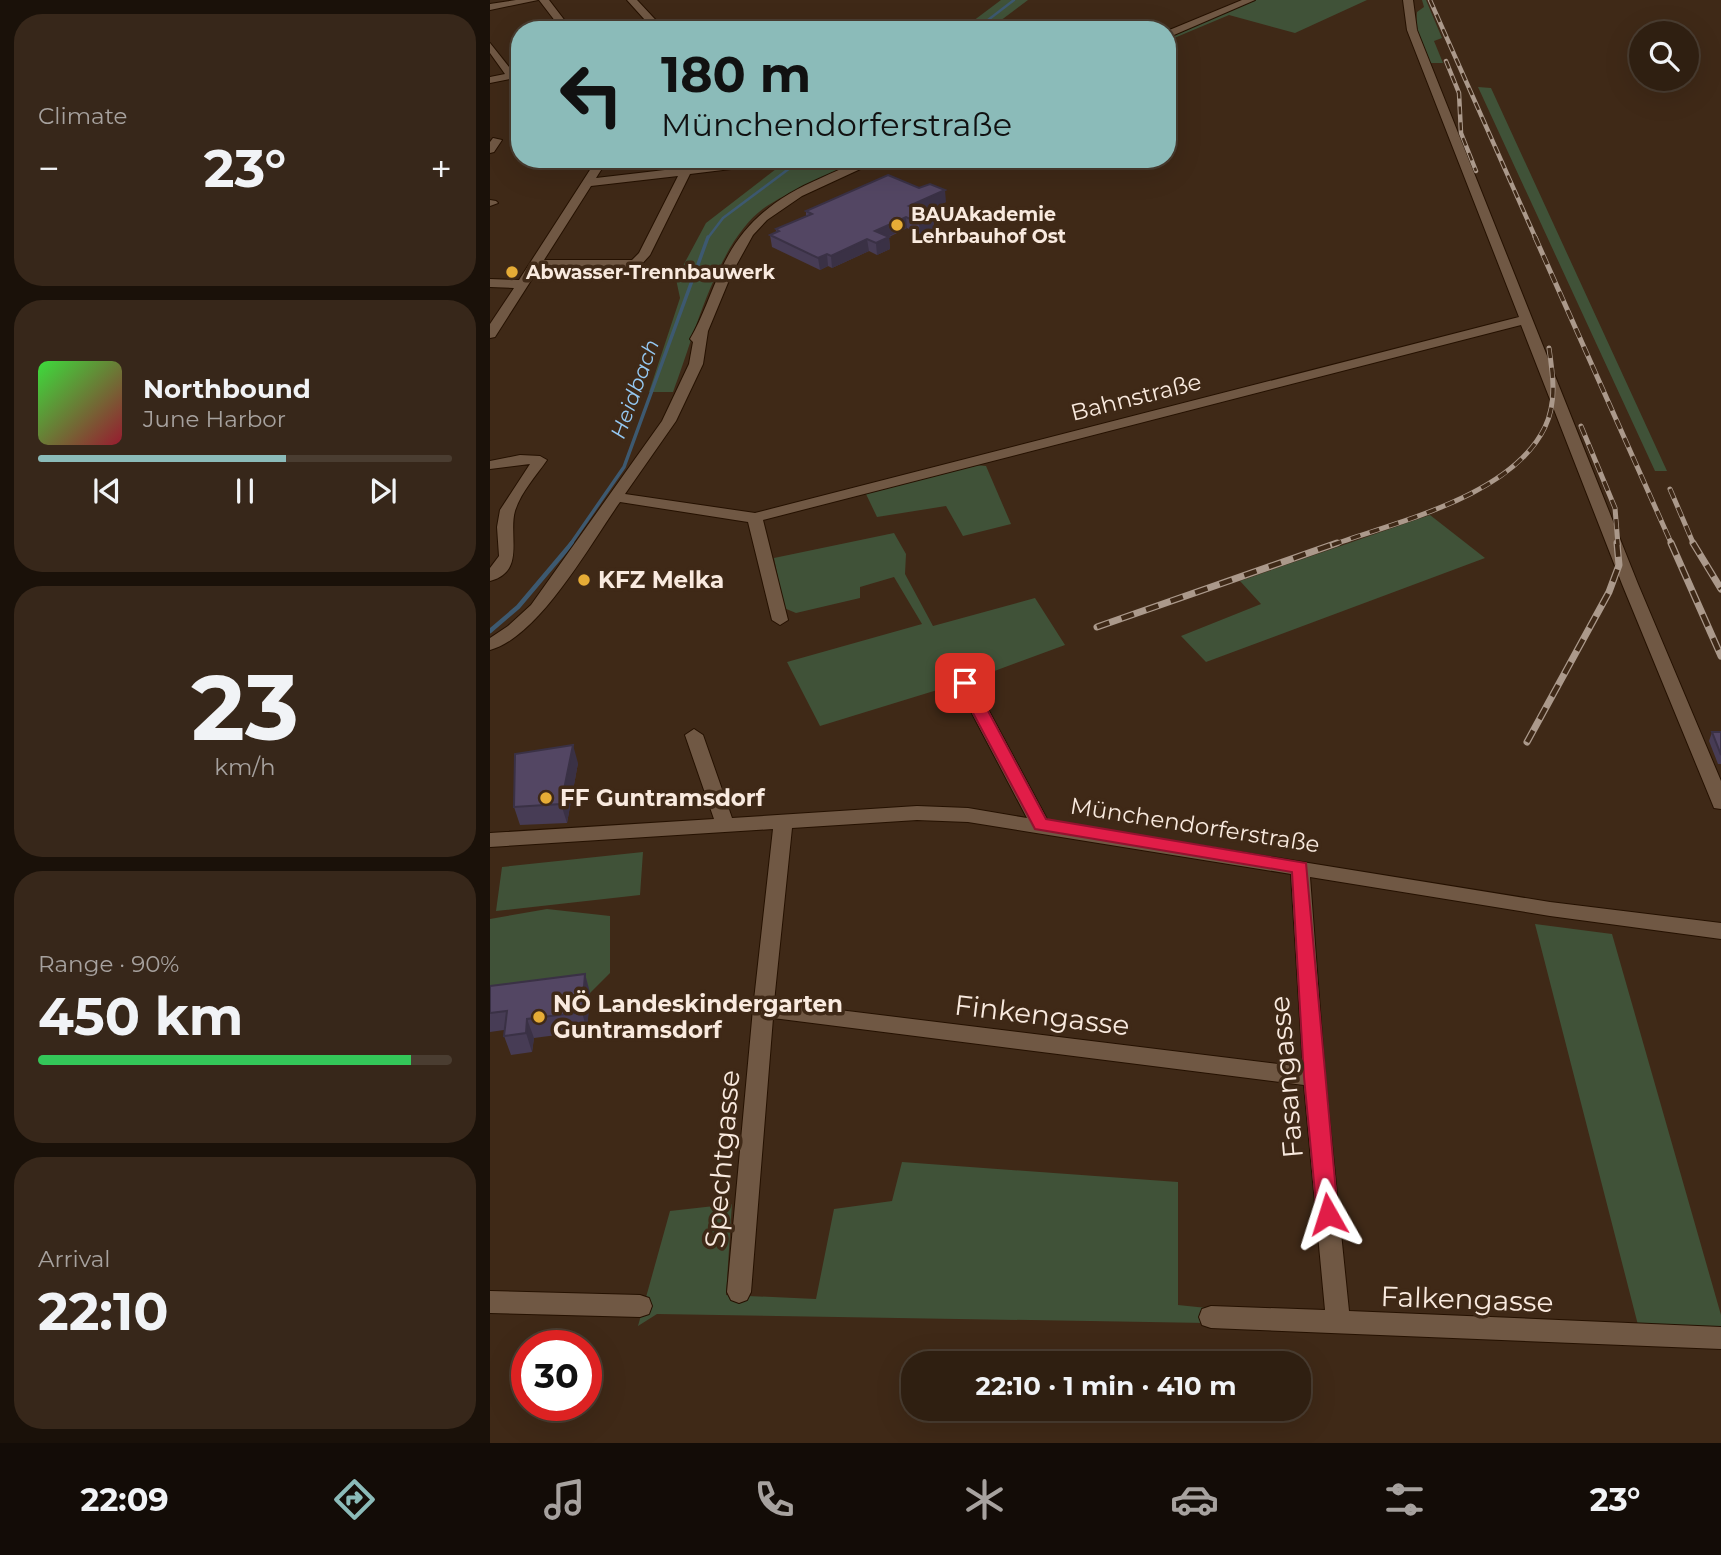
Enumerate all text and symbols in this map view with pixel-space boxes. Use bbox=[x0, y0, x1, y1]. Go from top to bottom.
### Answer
map controls bbox=[1629, 21, 1699, 91]
button: search bbox=[1629, 21, 1699, 91]
text: 180 m bbox=[661, 45, 811, 104]
icon: left bbox=[546, 49, 637, 140]
text: Climate bbox=[38, 102, 127, 130]
text: Münchendorferstraße bbox=[661, 105, 1012, 144]
text: 23° bbox=[204, 137, 286, 200]
text: − bbox=[38, 145, 60, 192]
text: + bbox=[430, 145, 452, 192]
place label: BAUAkademie Lehrbauhof Ost bbox=[911, 203, 1066, 248]
marker: BAUAkademie Lehrbauhof Ost bbox=[889, 217, 905, 233]
place label: Abwasser-Trennbauwerk bbox=[525, 261, 775, 284]
marker: Abwasser-Trennbauwerk bbox=[504, 264, 520, 280]
water label: Heidbach bbox=[605, 336, 664, 442]
street label: Bahnstraße bbox=[1068, 367, 1204, 427]
text: Northbound bbox=[143, 373, 311, 405]
text: June Harbor bbox=[143, 405, 286, 433]
icon: previous bbox=[88, 472, 126, 510]
icon: pause bbox=[226, 472, 264, 510]
icon: next bbox=[364, 472, 402, 510]
place label: KFZ Melka bbox=[598, 566, 724, 594]
marker: KFZ Melka bbox=[576, 572, 592, 588]
text: 23 bbox=[191, 652, 299, 763]
pin bbox=[935, 653, 995, 713]
icon: arrive bbox=[946, 664, 984, 702]
text: km/h bbox=[214, 753, 276, 781]
place label: FF Guntramsdorf bbox=[560, 784, 766, 812]
marker: FF Guntramsdorf bbox=[538, 790, 554, 806]
street label: Münchendorferstraße bbox=[1068, 791, 1322, 859]
text: Range · 90% bbox=[38, 950, 179, 978]
text: 450 km bbox=[38, 985, 243, 1048]
street label: Finkengasse bbox=[953, 987, 1131, 1043]
place label: NÖ Landeskindergarten Guntramsdorf bbox=[553, 990, 843, 1044]
street label: Fasangasse bbox=[1262, 994, 1310, 1160]
marker: NÖ Landeskindergarten Guntramsdorf bbox=[531, 1009, 547, 1025]
street label: Spechtgasse bbox=[697, 1069, 747, 1249]
position arrow bbox=[1291, 1177, 1365, 1251]
text: Arrival bbox=[38, 1245, 111, 1273]
street label: Falkengasse bbox=[1380, 1279, 1554, 1319]
text: 22:10 bbox=[38, 1280, 169, 1343]
speed limit sign: 30 bbox=[511, 1330, 602, 1421]
text: 22:10 · 1 min · 410 m bbox=[976, 1370, 1236, 1402]
icon: directions bbox=[330, 1475, 379, 1524]
icon: music bbox=[540, 1475, 589, 1524]
icon: phone bbox=[750, 1475, 799, 1524]
icon: climate bbox=[960, 1475, 1009, 1524]
icon: car bbox=[1170, 1475, 1219, 1524]
icon: filters bbox=[1380, 1475, 1429, 1524]
text: 22:09 bbox=[81, 1480, 169, 1519]
text: 23° bbox=[1590, 1480, 1641, 1519]

